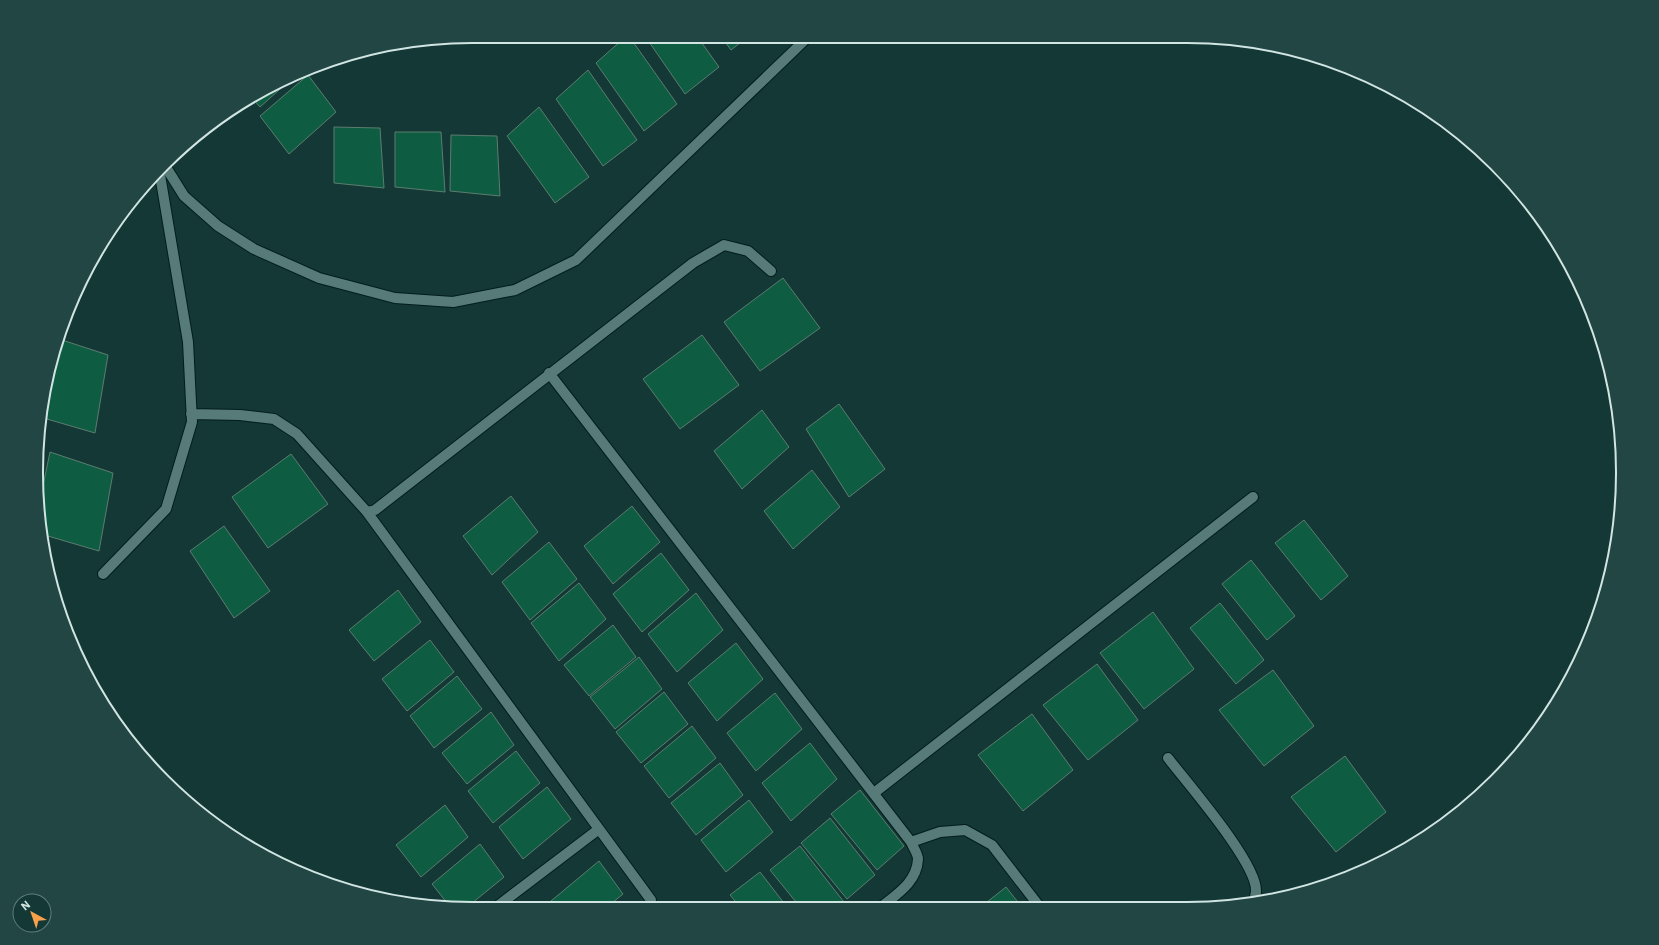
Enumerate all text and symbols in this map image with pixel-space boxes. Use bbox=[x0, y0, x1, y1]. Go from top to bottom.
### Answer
north arrow bbox=[12, 893, 52, 933]
text: N bbox=[18, 897, 33, 913]

